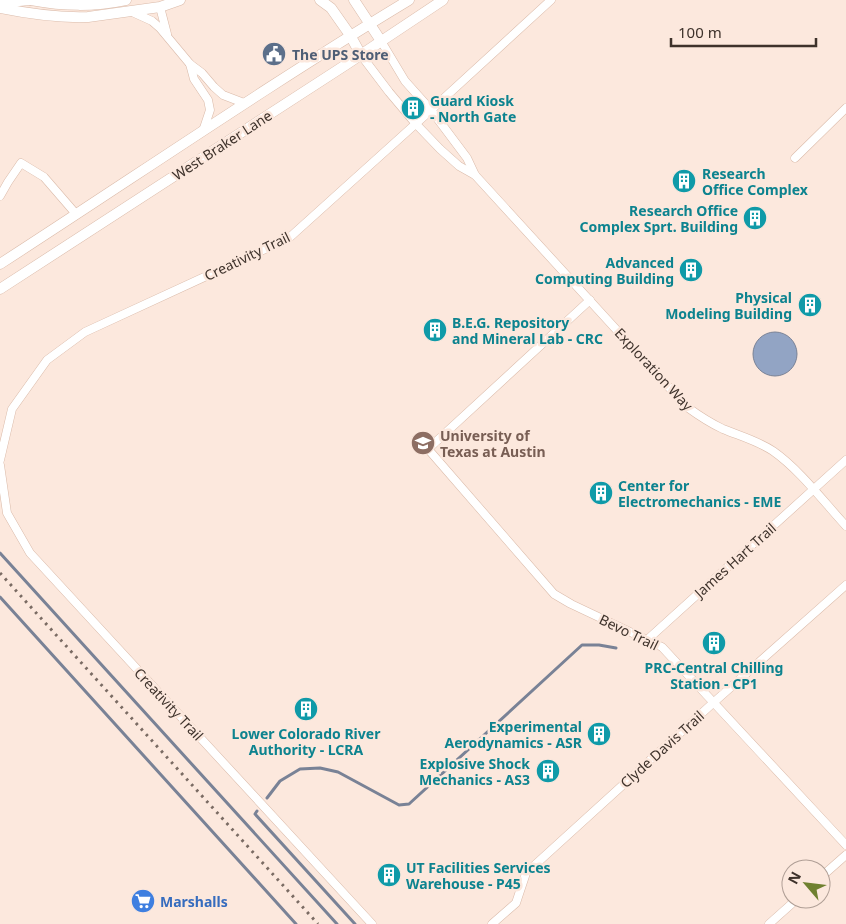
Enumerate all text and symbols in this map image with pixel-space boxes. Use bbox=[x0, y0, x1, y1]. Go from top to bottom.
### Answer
scale bar bbox=[671, 15, 816, 47]
text: 100 m bbox=[678, 22, 722, 42]
public building icon: The UPS Store bbox=[261, 41, 287, 67]
place label: The UPS Store bbox=[292, 45, 389, 64]
place label: Guard Kiosk - North Gate bbox=[430, 91, 516, 126]
building icon: Guard Kiosk - North Gate bbox=[400, 95, 426, 121]
street label: West Braker Lane bbox=[169, 106, 275, 184]
place label: Research Office Complex bbox=[702, 164, 809, 199]
building icon: Research Office Complex bbox=[671, 168, 697, 194]
place label: Research Office Complex Sprt. Building bbox=[580, 201, 738, 236]
building icon: Research Office Complex Sprt. Building bbox=[742, 205, 768, 231]
street label: Creativity Trail bbox=[201, 227, 293, 285]
place label: Advanced Computing Building bbox=[535, 253, 674, 288]
building icon: Advanced Computing Building bbox=[678, 257, 704, 283]
place label: Physical Modeling Building bbox=[665, 288, 792, 323]
building icon: Physical Modeling Building bbox=[797, 292, 823, 318]
place label: B.E.G. Repository and Mineral Lab - CRC bbox=[452, 313, 603, 348]
building icon: B.E.G. Repository and Mineral Lab - CRC bbox=[422, 317, 448, 343]
street label: Exploration Way bbox=[611, 324, 698, 415]
place label: University of Texas at Austin bbox=[440, 426, 546, 461]
school or university icon: University of Texas at Austin bbox=[410, 430, 436, 456]
place label: Center for Electromechanics - EME bbox=[618, 476, 781, 511]
building icon: Center for Electromechanics - EME bbox=[588, 480, 614, 506]
street label: James Hart Trail bbox=[689, 518, 780, 603]
street label: Bevo Trail bbox=[596, 610, 662, 654]
building icon: PRC-Central Chilling Station - CP1 bbox=[701, 630, 727, 656]
place label: PRC-Central Chilling Station - CP1 bbox=[645, 658, 783, 693]
street label: Creativity Trail bbox=[130, 664, 208, 744]
building icon: Lower Colorado River Authority - LCRA bbox=[293, 696, 319, 722]
street label: Clyde Davis Trail bbox=[616, 706, 708, 792]
place label: Experimental Aerodynamics - ASR bbox=[444, 717, 583, 752]
building icon: Experimental Aerodynamics - ASR bbox=[586, 721, 612, 747]
place label: Lower Colorado River Authority - LCRA bbox=[232, 724, 381, 759]
place label: Explosive Shock Mechanics - AS3 bbox=[419, 754, 530, 789]
building icon: Explosive Shock Mechanics - AS3 bbox=[535, 758, 561, 784]
place label: UT Facilities Services Warehouse - P45 bbox=[406, 858, 551, 893]
north arrow bbox=[781, 859, 831, 909]
building icon: UT Facilities Services Warehouse - P45 bbox=[376, 862, 402, 888]
text: N bbox=[783, 868, 805, 887]
supermarket icon: Marshalls bbox=[130, 888, 156, 914]
place label: Marshalls bbox=[160, 892, 228, 911]

